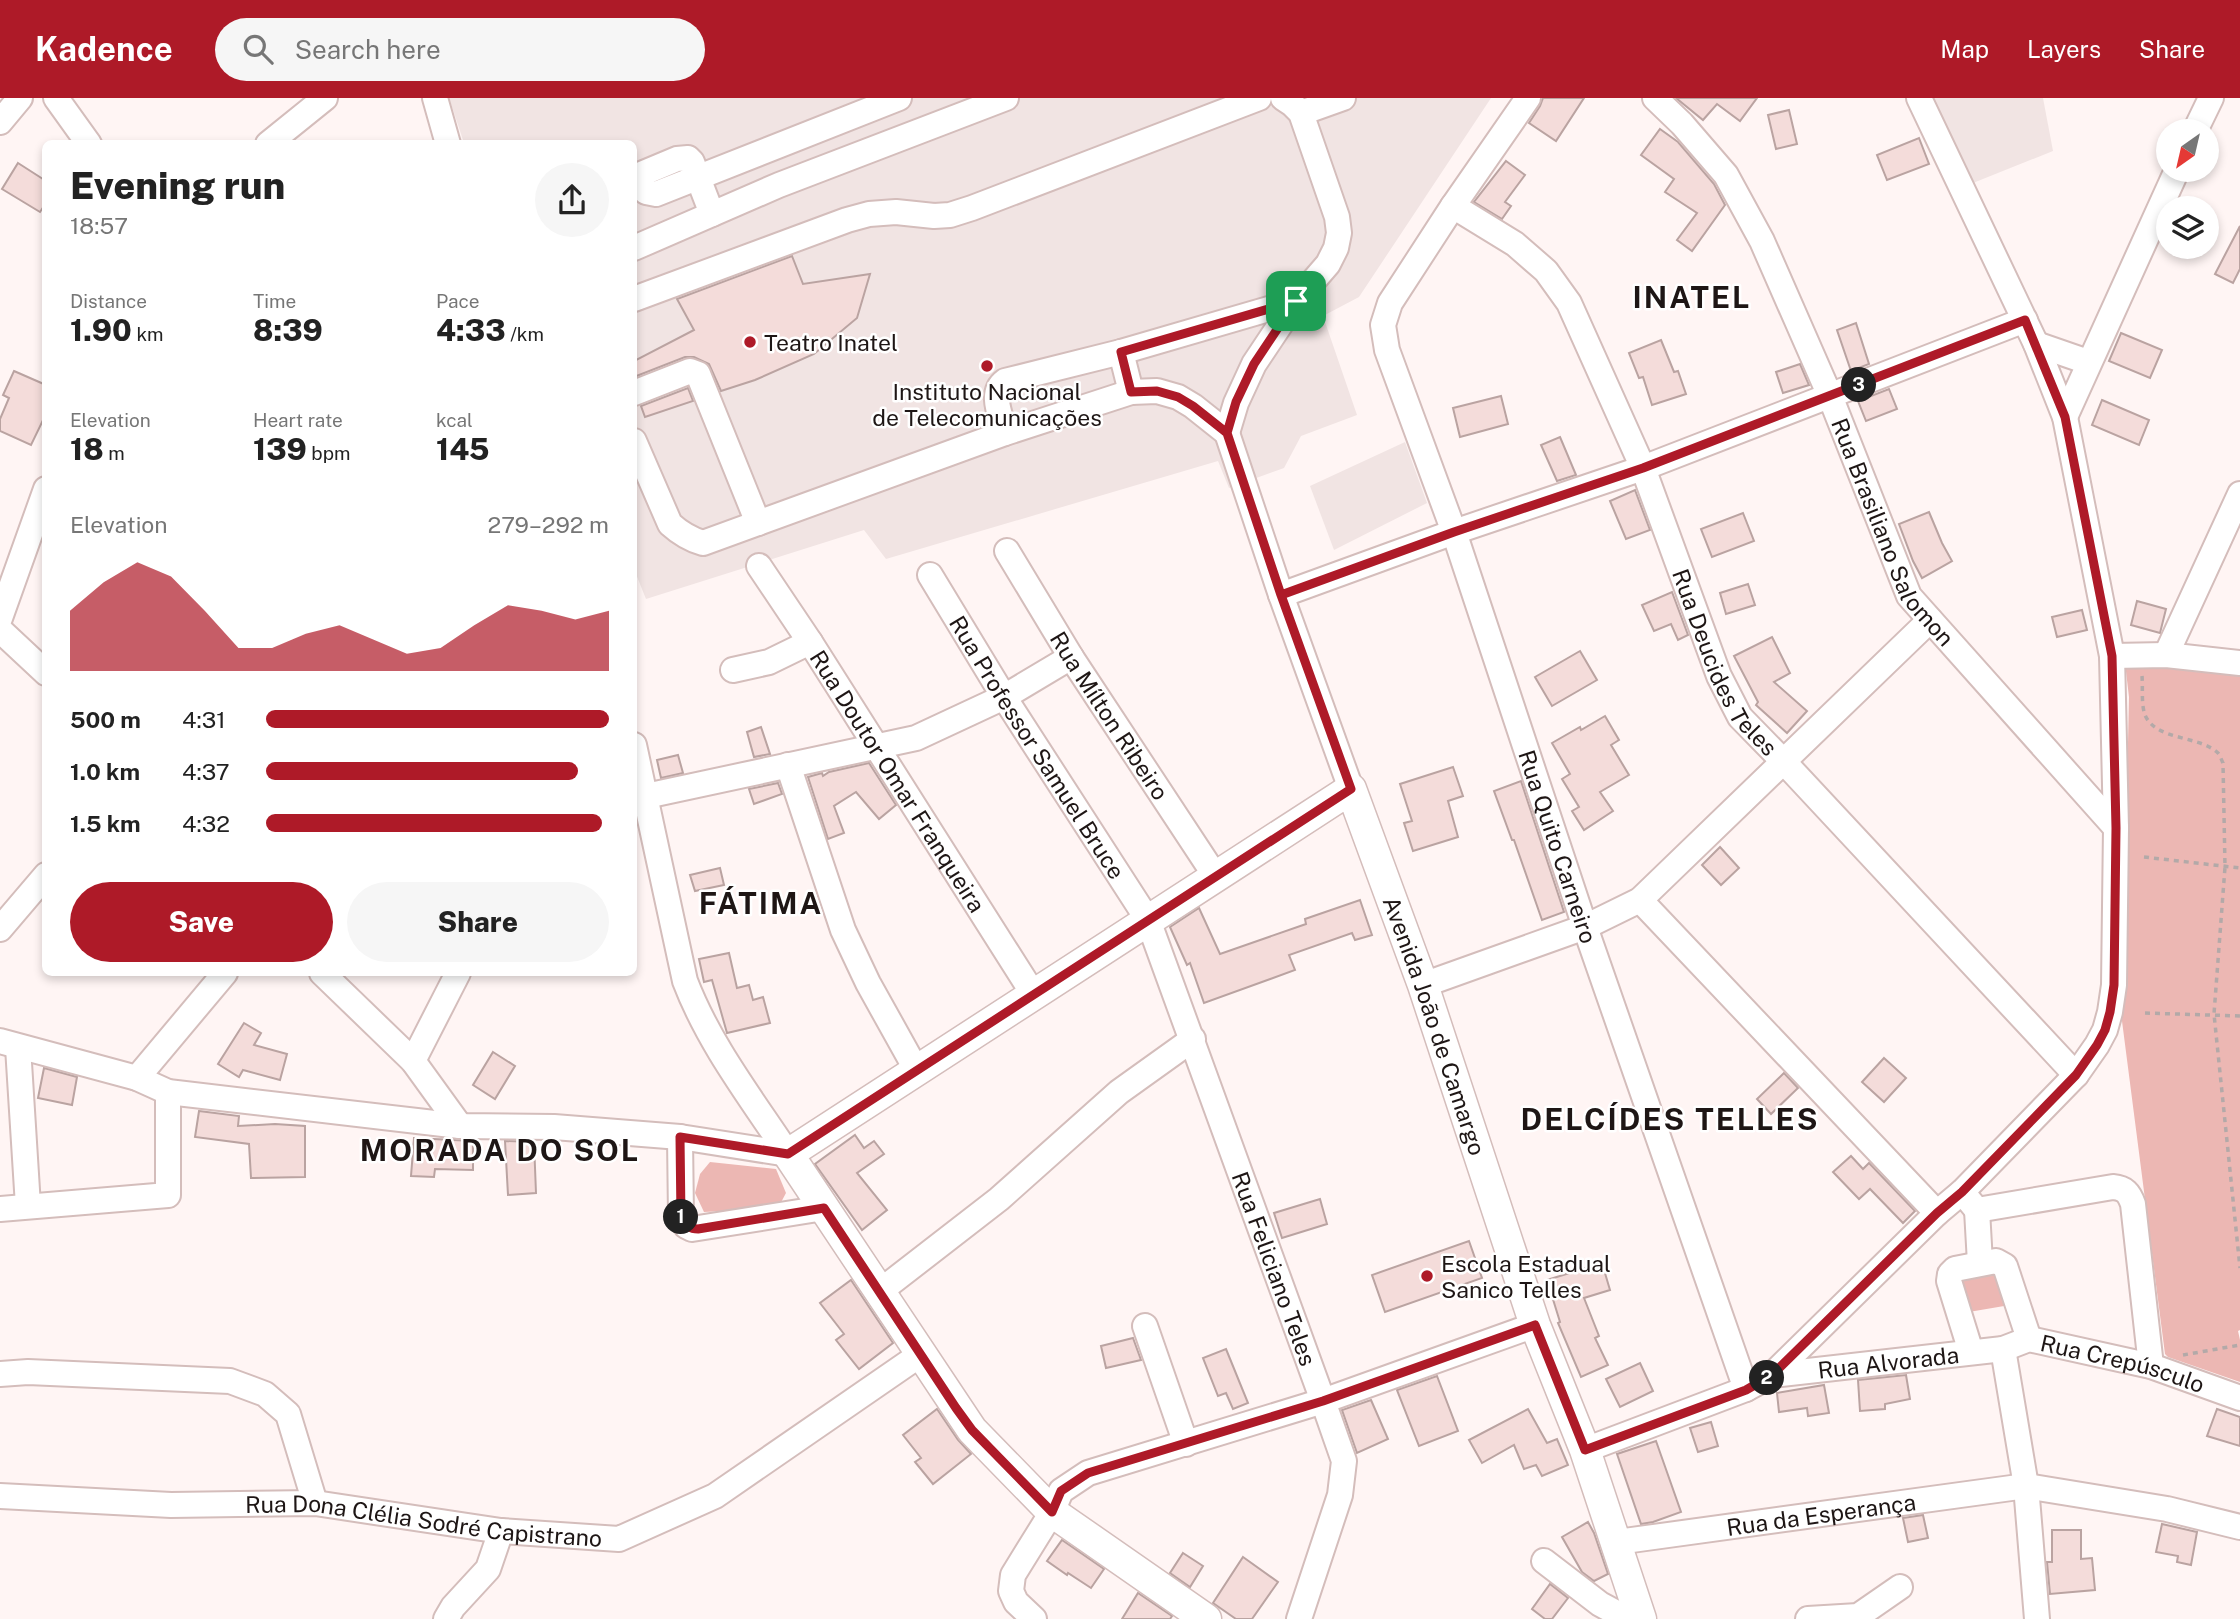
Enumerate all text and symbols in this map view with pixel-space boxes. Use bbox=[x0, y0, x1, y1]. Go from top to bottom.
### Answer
search box bbox=[215, 18, 705, 81]
text: Kadence bbox=[35, 30, 173, 68]
icon: search bbox=[239, 30, 277, 68]
text: Search here bbox=[295, 34, 441, 65]
text: Map bbox=[1940, 35, 1989, 63]
text: Layers bbox=[2027, 35, 2101, 63]
text: Share bbox=[2139, 35, 2205, 63]
north arrow bbox=[2156, 119, 2219, 182]
map controls bbox=[2156, 119, 2219, 259]
text: Evening run bbox=[70, 163, 285, 208]
button: share bbox=[535, 163, 609, 237]
button: layers bbox=[2156, 196, 2219, 259]
text: 18:57 bbox=[70, 212, 128, 239]
pin bbox=[1266, 271, 1326, 331]
district label: INATEL bbox=[1633, 279, 1751, 315]
icon: arrive bbox=[1277, 282, 1315, 320]
text: Distance bbox=[70, 290, 147, 312]
text: Time bbox=[253, 290, 296, 312]
text: Pace bbox=[436, 290, 479, 312]
text: 1.90 bbox=[70, 312, 132, 348]
text: 8:39 bbox=[253, 312, 323, 348]
text: 4:33 bbox=[436, 312, 506, 348]
text: km bbox=[132, 323, 164, 345]
text: /km bbox=[506, 323, 544, 345]
place label: Teatro Inatel bbox=[764, 329, 898, 356]
marker: Teatro Inatel bbox=[742, 334, 758, 350]
marker: Instituto Nacional de Telecomunicações bbox=[979, 358, 995, 374]
pin: 3 bbox=[1842, 368, 1876, 402]
text: 3 bbox=[1852, 373, 1865, 395]
place label: Instituto Nacional de Telecomunicações bbox=[872, 378, 1102, 431]
text: Elevation bbox=[70, 409, 151, 431]
text: Heart rate bbox=[253, 409, 343, 431]
text: kcal bbox=[436, 409, 473, 431]
street label: Rua Brasiliano Salomon bbox=[1827, 414, 1960, 651]
text: 18 bbox=[70, 431, 104, 467]
text: 139 bbox=[253, 431, 307, 467]
text: 145 bbox=[436, 431, 490, 467]
text: m bbox=[104, 442, 125, 464]
text: bpm bbox=[307, 442, 350, 464]
text: Elevation bbox=[70, 511, 168, 538]
text: 279–292 m bbox=[488, 511, 609, 538]
street label: Rua Deucides Teles bbox=[1667, 565, 1783, 761]
street label: Rua Professor Samuel Bruce bbox=[944, 611, 1131, 884]
street label: Rua Mílton Ribeiro bbox=[1045, 626, 1175, 805]
street label: Rua Doutor Omar Franqueira bbox=[805, 645, 991, 917]
text: 500 m bbox=[70, 706, 141, 733]
text: 4:31 bbox=[182, 706, 226, 733]
street label: Rua Quito Carneiro bbox=[1514, 747, 1603, 947]
text: 1.0 km bbox=[70, 758, 140, 785]
text: 4:37 bbox=[182, 758, 230, 785]
text: 1.5 km bbox=[70, 810, 141, 837]
text: 4:32 bbox=[182, 810, 230, 837]
button: Save bbox=[70, 882, 333, 962]
button: Share bbox=[347, 882, 609, 962]
district label: FÁTIMA bbox=[699, 885, 823, 921]
street label: Avenida João de Camargo bbox=[1378, 893, 1492, 1159]
district label: DELCÍDES TELLES bbox=[1521, 1101, 1819, 1137]
district label: MORADA DO SOL bbox=[360, 1132, 640, 1168]
street label: Rua Feliciano Teles bbox=[1227, 1168, 1322, 1369]
pin: 1 bbox=[664, 1200, 698, 1234]
text: 1 bbox=[676, 1205, 685, 1227]
place label: Escola Estadual Sanico Telles bbox=[1441, 1250, 1611, 1303]
marker: Escola Estadual Sanico Telles bbox=[1419, 1268, 1435, 1284]
street label: Rua Crepúsculo bbox=[2038, 1328, 2208, 1398]
street label: Rua Alvorada bbox=[1816, 1341, 1960, 1383]
pin: 2 bbox=[1750, 1360, 1784, 1396]
text: 2 bbox=[1760, 1366, 1773, 1388]
street label: Rua da Esperança bbox=[1725, 1488, 1918, 1540]
street label: Rua Dona Clélia Sodré Capistrano bbox=[245, 1489, 603, 1551]

